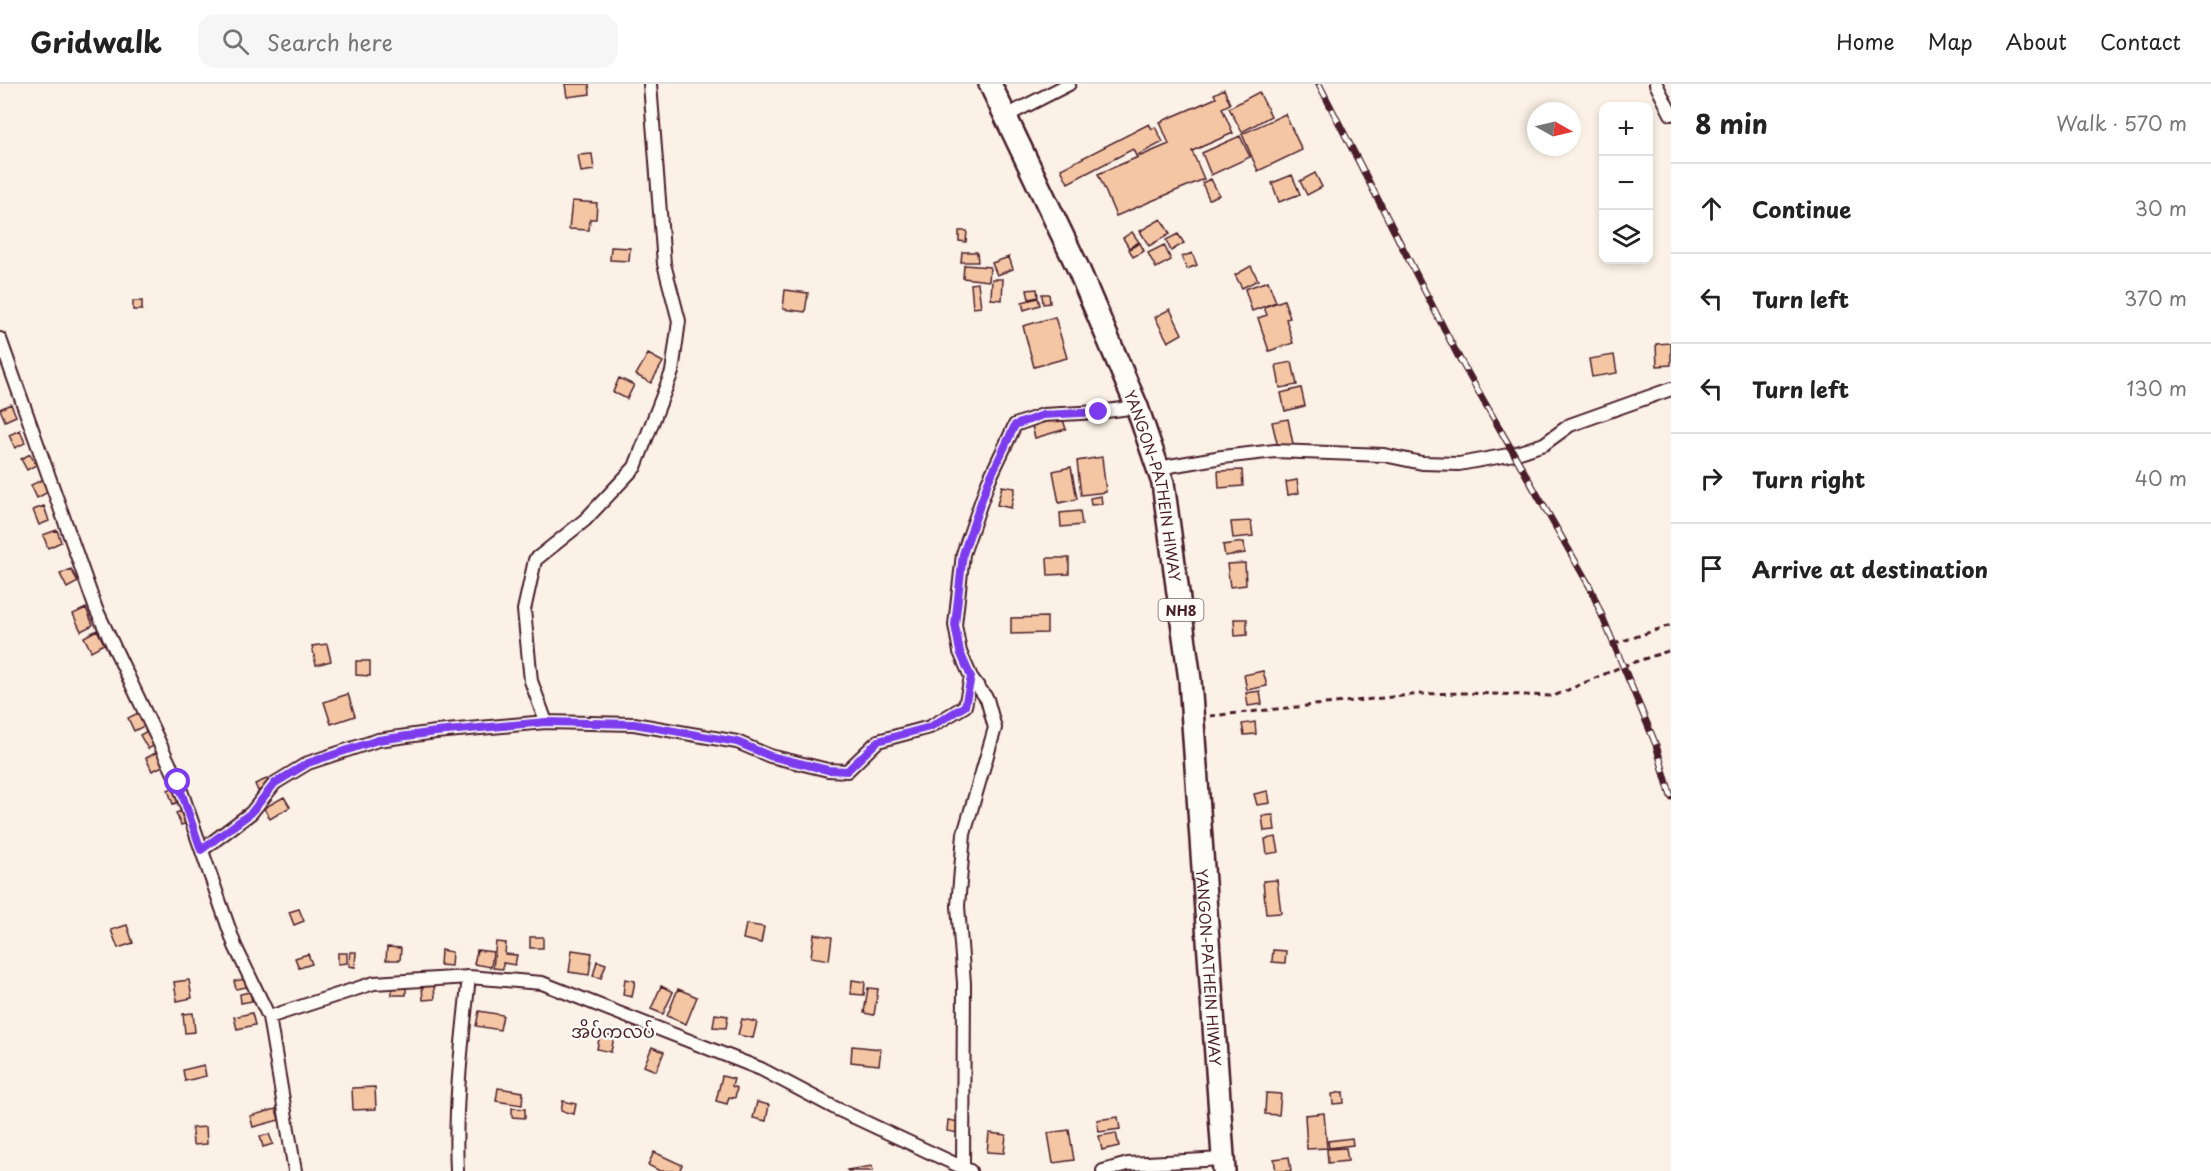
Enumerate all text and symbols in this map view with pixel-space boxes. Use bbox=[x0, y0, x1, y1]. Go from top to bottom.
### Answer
search box bbox=[198, 14, 618, 68]
text: Gridwalk bbox=[30, 20, 162, 63]
icon: search bbox=[219, 25, 252, 58]
text: Search here bbox=[267, 25, 393, 58]
text: Home bbox=[1836, 25, 1895, 57]
text: Map bbox=[1928, 25, 1973, 57]
text: About bbox=[2006, 25, 2067, 57]
text: Contact bbox=[2100, 25, 2181, 57]
north arrow bbox=[1527, 102, 1581, 156]
map controls bbox=[1599, 102, 1653, 264]
button: + bbox=[1599, 102, 1653, 156]
text: 8 min bbox=[1695, 104, 1768, 143]
text: Walk · 570 m bbox=[2056, 108, 2187, 138]
button: − bbox=[1599, 156, 1653, 210]
icon: ahead bbox=[1695, 192, 1728, 225]
text: Continue bbox=[1752, 192, 1851, 225]
text: 30 m bbox=[2134, 193, 2187, 223]
button: layers bbox=[1599, 210, 1653, 264]
icon: left bbox=[1695, 282, 1728, 315]
text: Turn left bbox=[1752, 282, 1849, 315]
text: 370 m bbox=[2124, 283, 2187, 313]
icon: left bbox=[1695, 372, 1728, 405]
text: Turn left bbox=[1752, 372, 1849, 405]
text: 130 m bbox=[2127, 373, 2187, 403]
street label: YANGON-PATHEIN HIWAY bbox=[1119, 386, 1188, 584]
route end bbox=[1085, 398, 1111, 424]
icon: right bbox=[1695, 462, 1728, 495]
text: Turn right bbox=[1752, 462, 1865, 495]
text: 40 m bbox=[2135, 463, 2187, 493]
icon: arrive bbox=[1695, 552, 1728, 585]
text: Arrive at destination bbox=[1752, 552, 1988, 585]
road number: NH8 bbox=[1158, 599, 1204, 621]
route start bbox=[164, 768, 190, 794]
street label: YANGON-PATHEIN HIWAY bbox=[1192, 868, 1228, 1067]
district label: အိပ်ကလပ် bbox=[571, 1017, 655, 1044]

